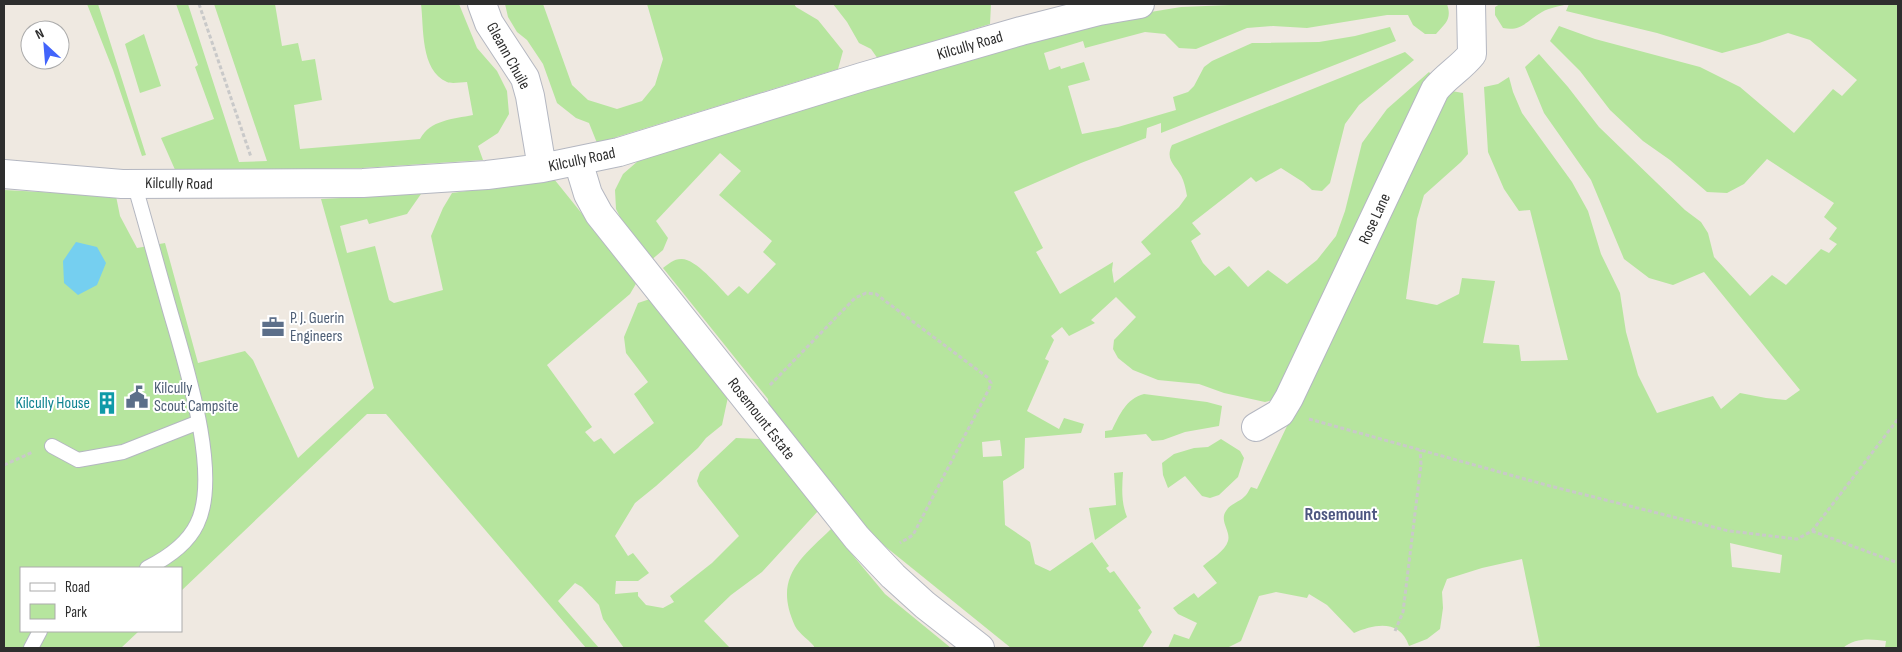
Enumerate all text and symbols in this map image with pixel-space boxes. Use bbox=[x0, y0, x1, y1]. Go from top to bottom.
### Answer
street label: Gleann Chuile bbox=[482, 19, 534, 93]
north arrow bbox=[20, 20, 70, 70]
text: N bbox=[32, 24, 47, 43]
street label: Kilcully Road bbox=[935, 28, 1005, 64]
street label: Kilcully Road bbox=[547, 144, 617, 176]
street label: Kilcully Road bbox=[145, 174, 213, 194]
street label: Rose Lane bbox=[1355, 191, 1395, 247]
place label: P. J. Guerin Engineers bbox=[290, 309, 344, 346]
office icon: P. J. Guerin Engineers bbox=[260, 314, 286, 340]
street label: Rosemount Estate bbox=[723, 374, 799, 464]
place label: Kilcully Scout Campsite bbox=[154, 379, 238, 416]
public building icon: Kilcully Scout Campsite bbox=[124, 384, 150, 410]
building icon: Kilcully House bbox=[94, 390, 120, 416]
place label: Kilcully House bbox=[15, 394, 90, 413]
district label: Rosemount bbox=[1305, 504, 1377, 525]
legend bbox=[20, 567, 182, 632]
text: Road bbox=[65, 578, 90, 597]
text: Park bbox=[65, 603, 87, 622]

